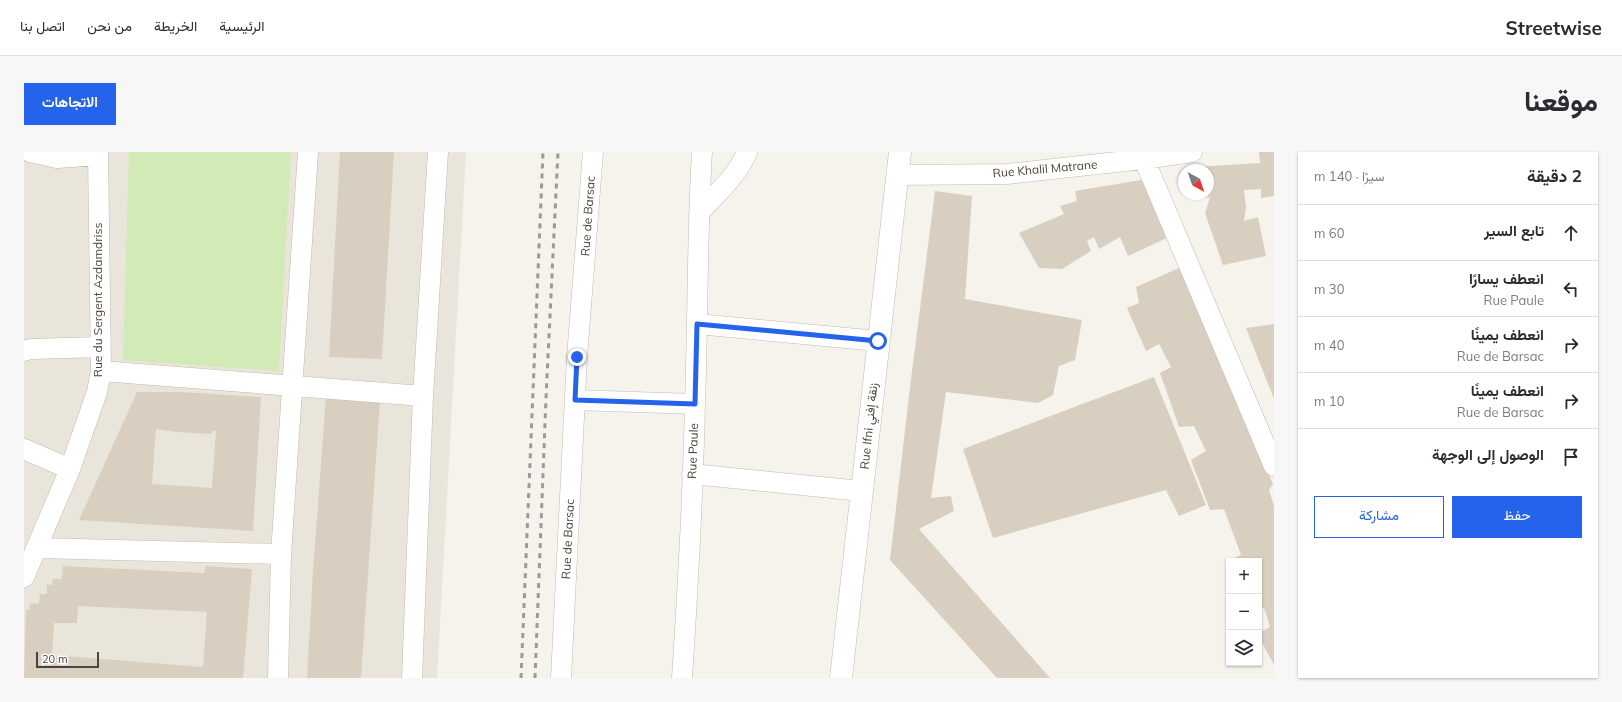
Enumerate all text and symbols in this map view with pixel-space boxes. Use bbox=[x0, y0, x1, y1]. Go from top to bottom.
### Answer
text: Streetwise bbox=[1506, 16, 1602, 40]
text: اتصل بنا bbox=[20, 17, 65, 35]
text: من نحن bbox=[87, 17, 132, 35]
text: الخريطة bbox=[154, 17, 197, 35]
text: الرئيسية bbox=[219, 17, 265, 35]
button: الاتجاهات bbox=[24, 83, 116, 125]
text: موقعنا bbox=[1524, 83, 1598, 118]
street label: Rue Khalil Matrane bbox=[992, 156, 1098, 181]
north arrow bbox=[1178, 164, 1214, 200]
text: 2 دقيقة bbox=[1527, 165, 1582, 186]
text: سيرًا · 140 m bbox=[1314, 168, 1385, 184]
street label: Rue de Barsac bbox=[577, 175, 598, 257]
text: تابع السير bbox=[1484, 221, 1544, 240]
icon: ahead bbox=[1560, 222, 1582, 244]
street label: Rue du Sergent Azdamdriss bbox=[90, 223, 105, 377]
text: 60 m bbox=[1314, 225, 1344, 241]
text: انعطف يسارًا bbox=[1469, 269, 1544, 288]
icon: left bbox=[1560, 278, 1582, 300]
text: 30 m bbox=[1314, 281, 1344, 297]
text: Rue Paule bbox=[1483, 292, 1544, 308]
text: انعطف يمينًا bbox=[1471, 325, 1544, 344]
route start bbox=[869, 332, 887, 350]
icon: right bbox=[1560, 334, 1582, 356]
text: 40 m bbox=[1314, 337, 1344, 353]
route end bbox=[568, 348, 586, 366]
text: Rue de Barsac bbox=[1457, 348, 1544, 364]
text: انعطف يمينًا bbox=[1471, 381, 1544, 400]
street label: Rue Ifni زنقة إفني bbox=[856, 382, 884, 470]
icon: right bbox=[1560, 390, 1582, 412]
text: 10 m bbox=[1314, 393, 1344, 409]
text: Rue de Barsac bbox=[1457, 404, 1544, 420]
street label: Rue Paule bbox=[684, 423, 701, 479]
text: الوصول إلى الوجهة bbox=[1432, 445, 1544, 464]
icon: arrive bbox=[1560, 446, 1582, 468]
button: مشاركة bbox=[1314, 496, 1444, 538]
button: حفظ bbox=[1452, 496, 1582, 538]
street label: Rue de Barsac bbox=[558, 498, 577, 580]
map controls bbox=[1226, 558, 1262, 666]
button: + bbox=[1226, 558, 1262, 594]
button: − bbox=[1226, 594, 1262, 630]
button: layers bbox=[1226, 630, 1262, 666]
scale bar bbox=[36, 650, 99, 669]
text: 20 m bbox=[42, 652, 68, 666]

